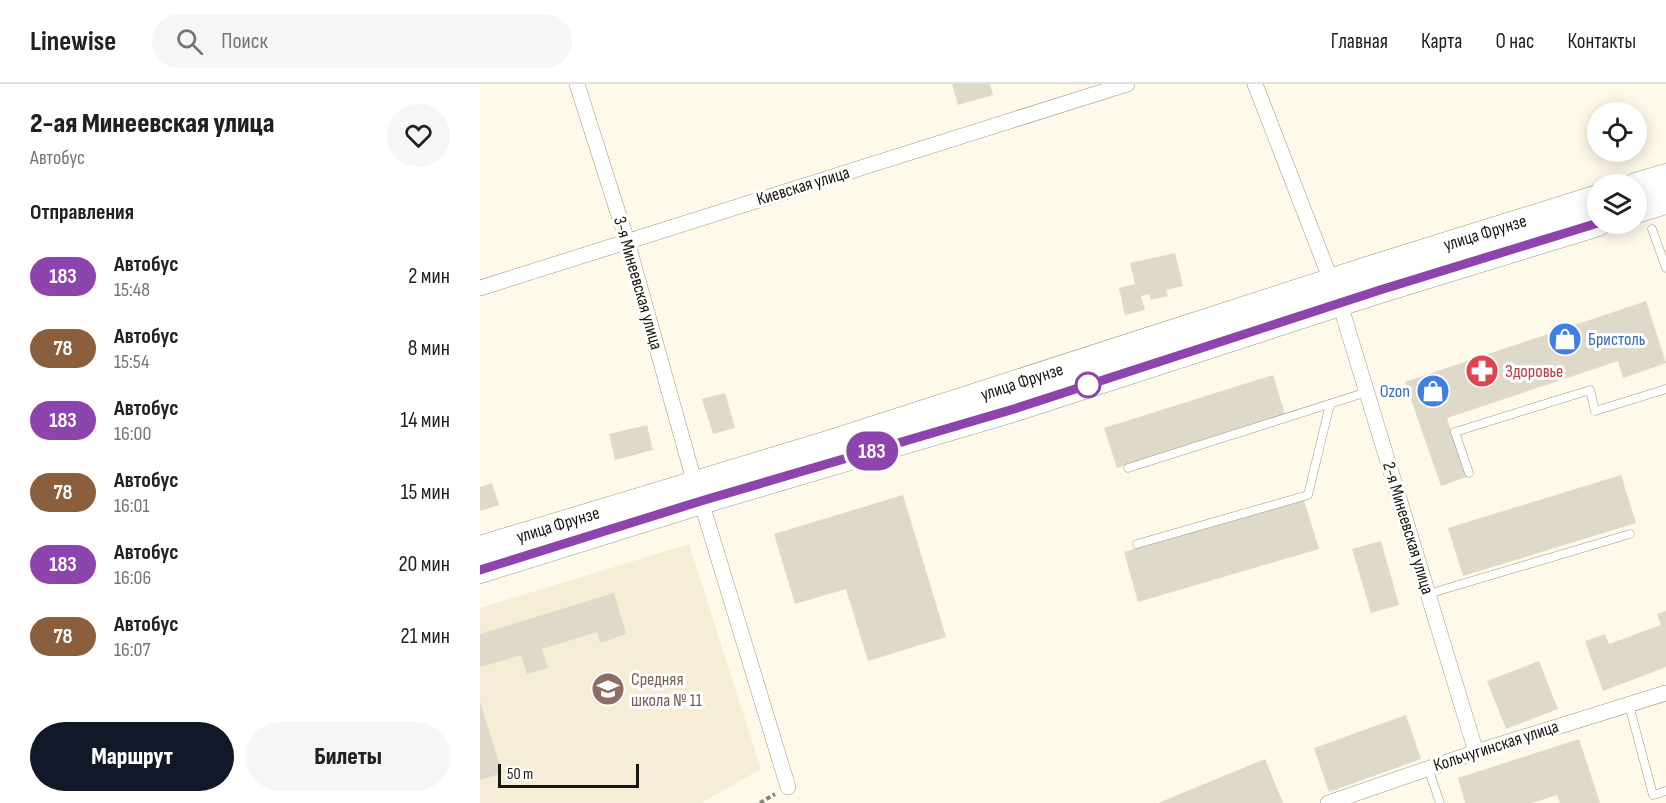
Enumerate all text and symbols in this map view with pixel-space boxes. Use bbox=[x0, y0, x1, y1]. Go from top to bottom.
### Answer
search box bbox=[152, 14, 572, 68]
text: Linewise bbox=[30, 25, 116, 58]
icon: search bbox=[173, 25, 206, 58]
text: Поиск bbox=[221, 28, 268, 55]
text: Главная bbox=[1331, 29, 1388, 54]
text: Карта bbox=[1421, 29, 1462, 54]
text: О нас bbox=[1495, 29, 1534, 54]
text: Контакты bbox=[1567, 29, 1636, 54]
map controls bbox=[1587, 102, 1647, 234]
button: locate bbox=[1587, 102, 1647, 162]
button: heart bbox=[387, 104, 450, 167]
text: 2-ая Минеевская улица bbox=[30, 107, 274, 140]
text: Автобус bbox=[30, 146, 85, 170]
street label: Киевская улица bbox=[754, 162, 852, 210]
button: layers bbox=[1587, 174, 1647, 234]
text: Отправления bbox=[30, 199, 134, 226]
street label: улица Фрунзе bbox=[1441, 210, 1529, 256]
street label: 3-я Минеевская улица bbox=[609, 214, 667, 352]
text: Автобус bbox=[114, 251, 179, 278]
text: 2 мин bbox=[408, 263, 450, 290]
text: 183 bbox=[49, 264, 77, 289]
text: 15:48 bbox=[114, 278, 150, 302]
shop icon: Бристоль bbox=[1547, 321, 1583, 357]
text: Автобус bbox=[114, 323, 179, 350]
place label: Бристоль bbox=[1588, 329, 1646, 350]
text: 8 мин bbox=[408, 335, 450, 362]
text: 78 bbox=[54, 336, 72, 361]
text: 15:54 bbox=[114, 350, 149, 374]
pharmacy icon: Здоровье bbox=[1464, 353, 1500, 389]
street label: улица Фрунзе bbox=[978, 359, 1066, 405]
place label: Здоровье bbox=[1505, 361, 1563, 382]
unlabelled marker bbox=[1075, 372, 1101, 398]
shop icon: Ozon bbox=[1415, 373, 1451, 409]
place label: Ozon bbox=[1380, 381, 1410, 402]
text: Автобус bbox=[114, 395, 179, 422]
text: 14 мин bbox=[400, 407, 450, 434]
text: 183 bbox=[49, 408, 77, 433]
text: 16:00 bbox=[114, 422, 151, 446]
line badge: 183 bbox=[838, 432, 906, 470]
text: 183 bbox=[858, 439, 886, 464]
street label: 2-я Минеевская улица bbox=[1378, 459, 1438, 597]
text: Автобус bbox=[114, 467, 179, 494]
text: 15 мин bbox=[401, 479, 450, 506]
text: 78 bbox=[54, 480, 72, 505]
text: 16:01 bbox=[114, 494, 149, 518]
street label: улица Фрунзе bbox=[514, 502, 602, 548]
text: Автобус bbox=[114, 539, 179, 566]
text: 20 мин bbox=[398, 551, 450, 578]
text: 183 bbox=[49, 552, 77, 577]
text: 16:06 bbox=[114, 566, 151, 590]
text: Автобус bbox=[114, 611, 179, 638]
text: 21 мин bbox=[401, 623, 450, 650]
text: 78 bbox=[54, 624, 72, 649]
text: 16:07 bbox=[114, 638, 150, 662]
place label: Средняя школа № 11 bbox=[631, 669, 703, 711]
school or university icon: Средняя школа № 11 bbox=[590, 671, 626, 707]
street label: Кольчугинская улица bbox=[1431, 716, 1561, 776]
button: Маршрут bbox=[30, 722, 234, 791]
button: Билеты bbox=[246, 722, 450, 791]
scale bar bbox=[498, 761, 639, 788]
text: 50 m bbox=[507, 765, 533, 784]

